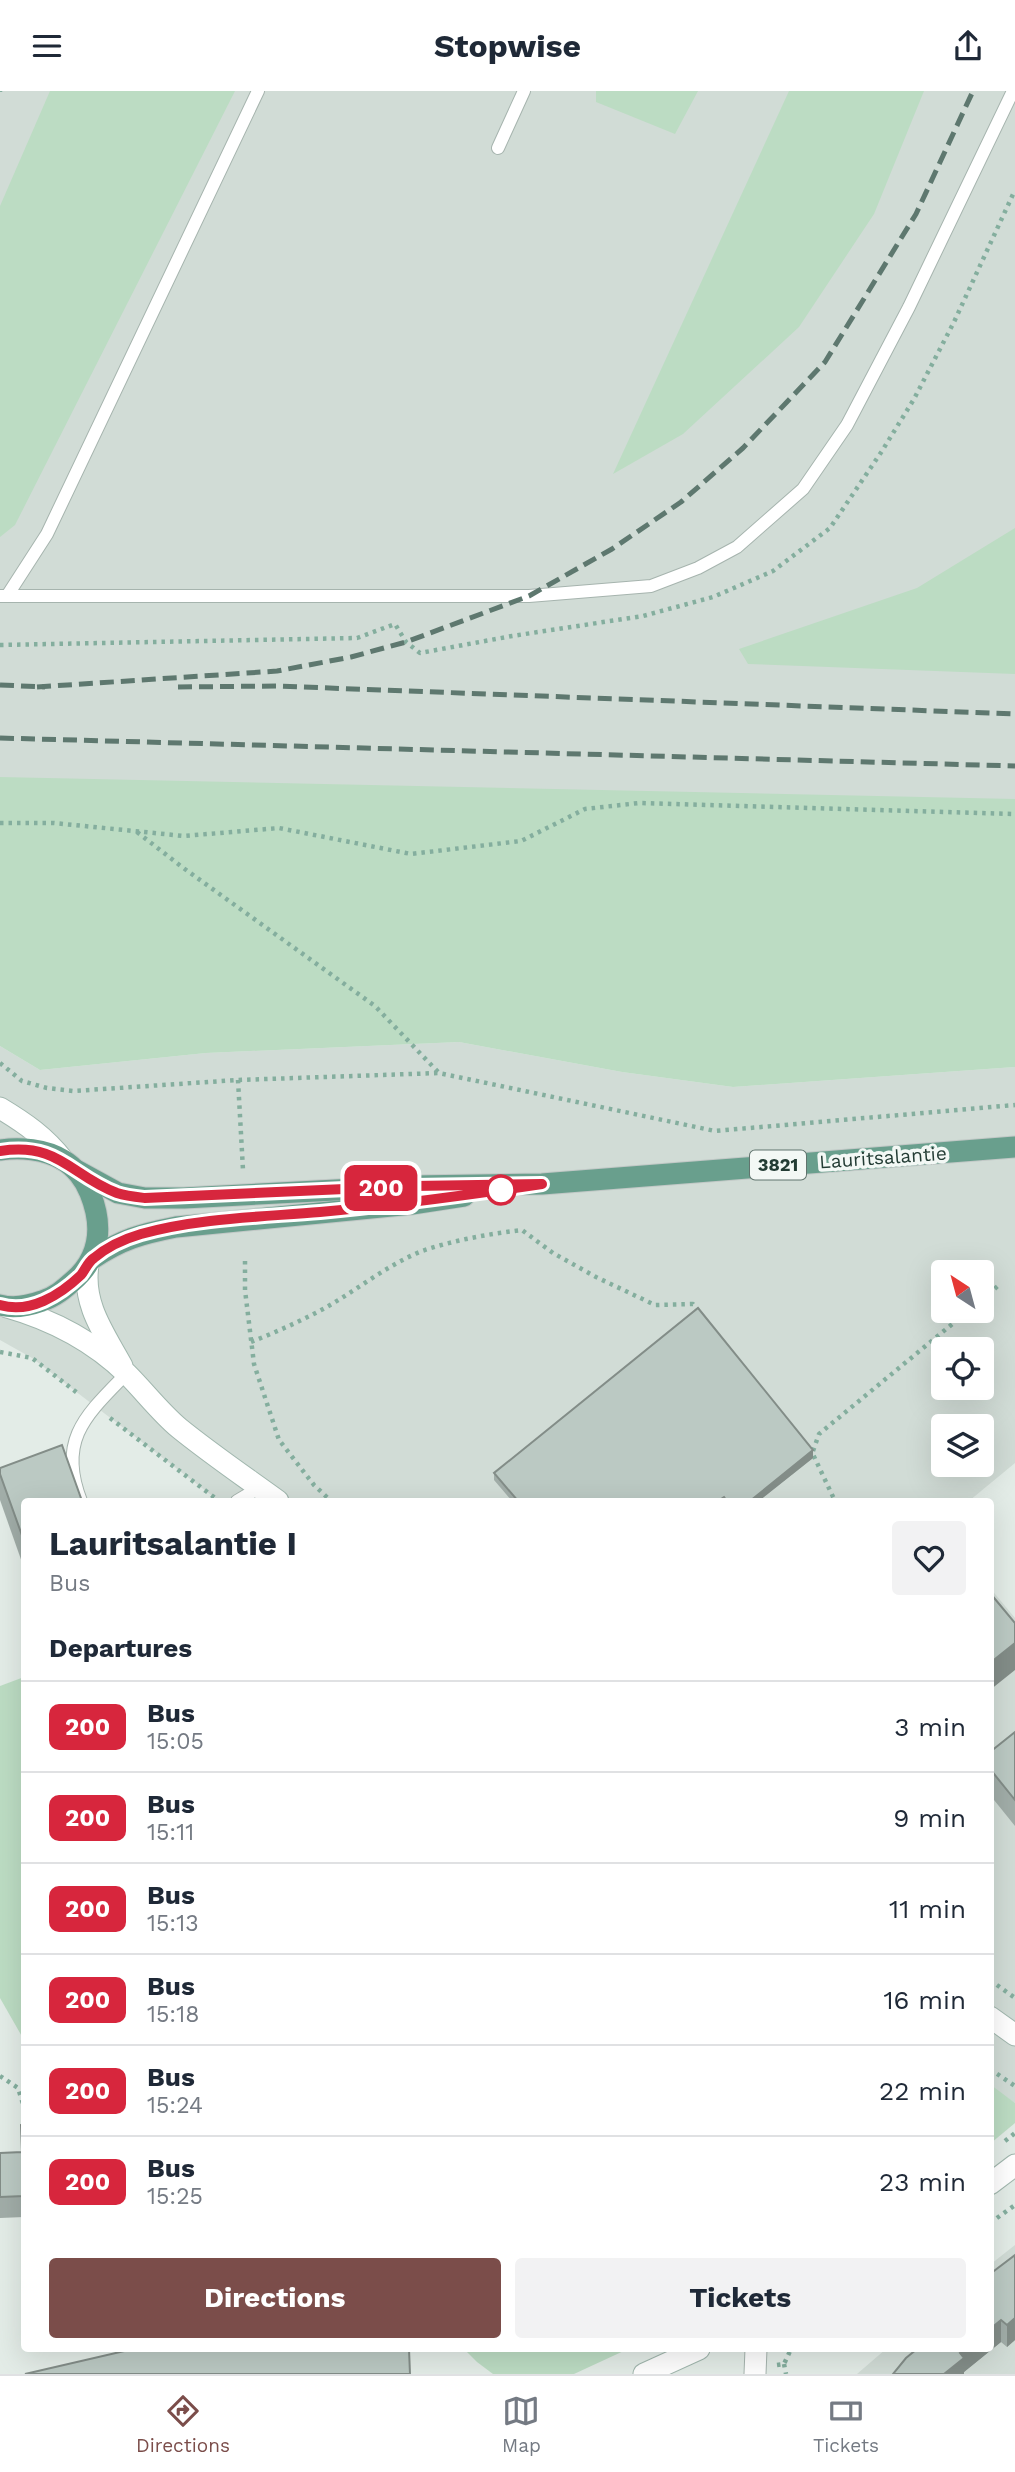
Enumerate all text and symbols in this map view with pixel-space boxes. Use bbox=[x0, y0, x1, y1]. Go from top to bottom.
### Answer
icon: menu bbox=[28, 27, 66, 65]
text: Stopwise bbox=[434, 27, 581, 65]
icon: share bbox=[949, 27, 987, 65]
street label: Lauritsalantie bbox=[819, 1142, 947, 1173]
road number: 3821 bbox=[750, 1150, 806, 1179]
line badge: 200 bbox=[341, 1165, 421, 1211]
text: 200 bbox=[358, 1174, 404, 1202]
unlabelled marker bbox=[486, 1175, 516, 1205]
north arrow bbox=[931, 1260, 994, 1323]
map controls bbox=[931, 1260, 994, 1477]
button: locate bbox=[931, 1337, 994, 1400]
button: layers bbox=[931, 1414, 994, 1477]
button: heart bbox=[892, 1521, 966, 1595]
text: Lauritsalantie I bbox=[49, 1524, 297, 1563]
text: Bus bbox=[49, 1570, 90, 1597]
text: Departures bbox=[49, 1633, 192, 1663]
text: Bus bbox=[147, 1698, 195, 1728]
text: 3 min bbox=[894, 1712, 966, 1742]
text: 200 bbox=[65, 1713, 110, 1741]
text: 15:05 bbox=[147, 1728, 204, 1755]
text: Bus bbox=[147, 1789, 195, 1819]
text: 9 min bbox=[893, 1803, 966, 1833]
text: 200 bbox=[65, 1804, 110, 1832]
text: 15:11 bbox=[147, 1819, 194, 1846]
text: Bus bbox=[147, 1880, 195, 1910]
text: 11 min bbox=[889, 1894, 966, 1924]
text: 200 bbox=[65, 1895, 110, 1923]
text: 15:13 bbox=[147, 1910, 199, 1937]
text: Bus bbox=[147, 1971, 195, 2001]
text: 16 min bbox=[883, 1985, 966, 2015]
text: 200 bbox=[65, 1986, 110, 2014]
text: 15:18 bbox=[147, 2001, 199, 2028]
text: Bus bbox=[147, 2062, 195, 2092]
text: 22 min bbox=[879, 2076, 966, 2106]
text: 200 bbox=[65, 2077, 110, 2105]
text: 15:24 bbox=[147, 2092, 203, 2119]
text: Bus bbox=[147, 2153, 195, 2183]
text: 23 min bbox=[879, 2167, 966, 2197]
text: 200 bbox=[65, 2168, 110, 2196]
text: 15:25 bbox=[147, 2183, 203, 2210]
button: Directions bbox=[49, 2258, 501, 2338]
button: Tickets bbox=[515, 2258, 966, 2338]
tab: Directions bbox=[136, 2392, 230, 2457]
tab: Map bbox=[502, 2392, 541, 2457]
tab: Tickets bbox=[813, 2392, 879, 2457]

